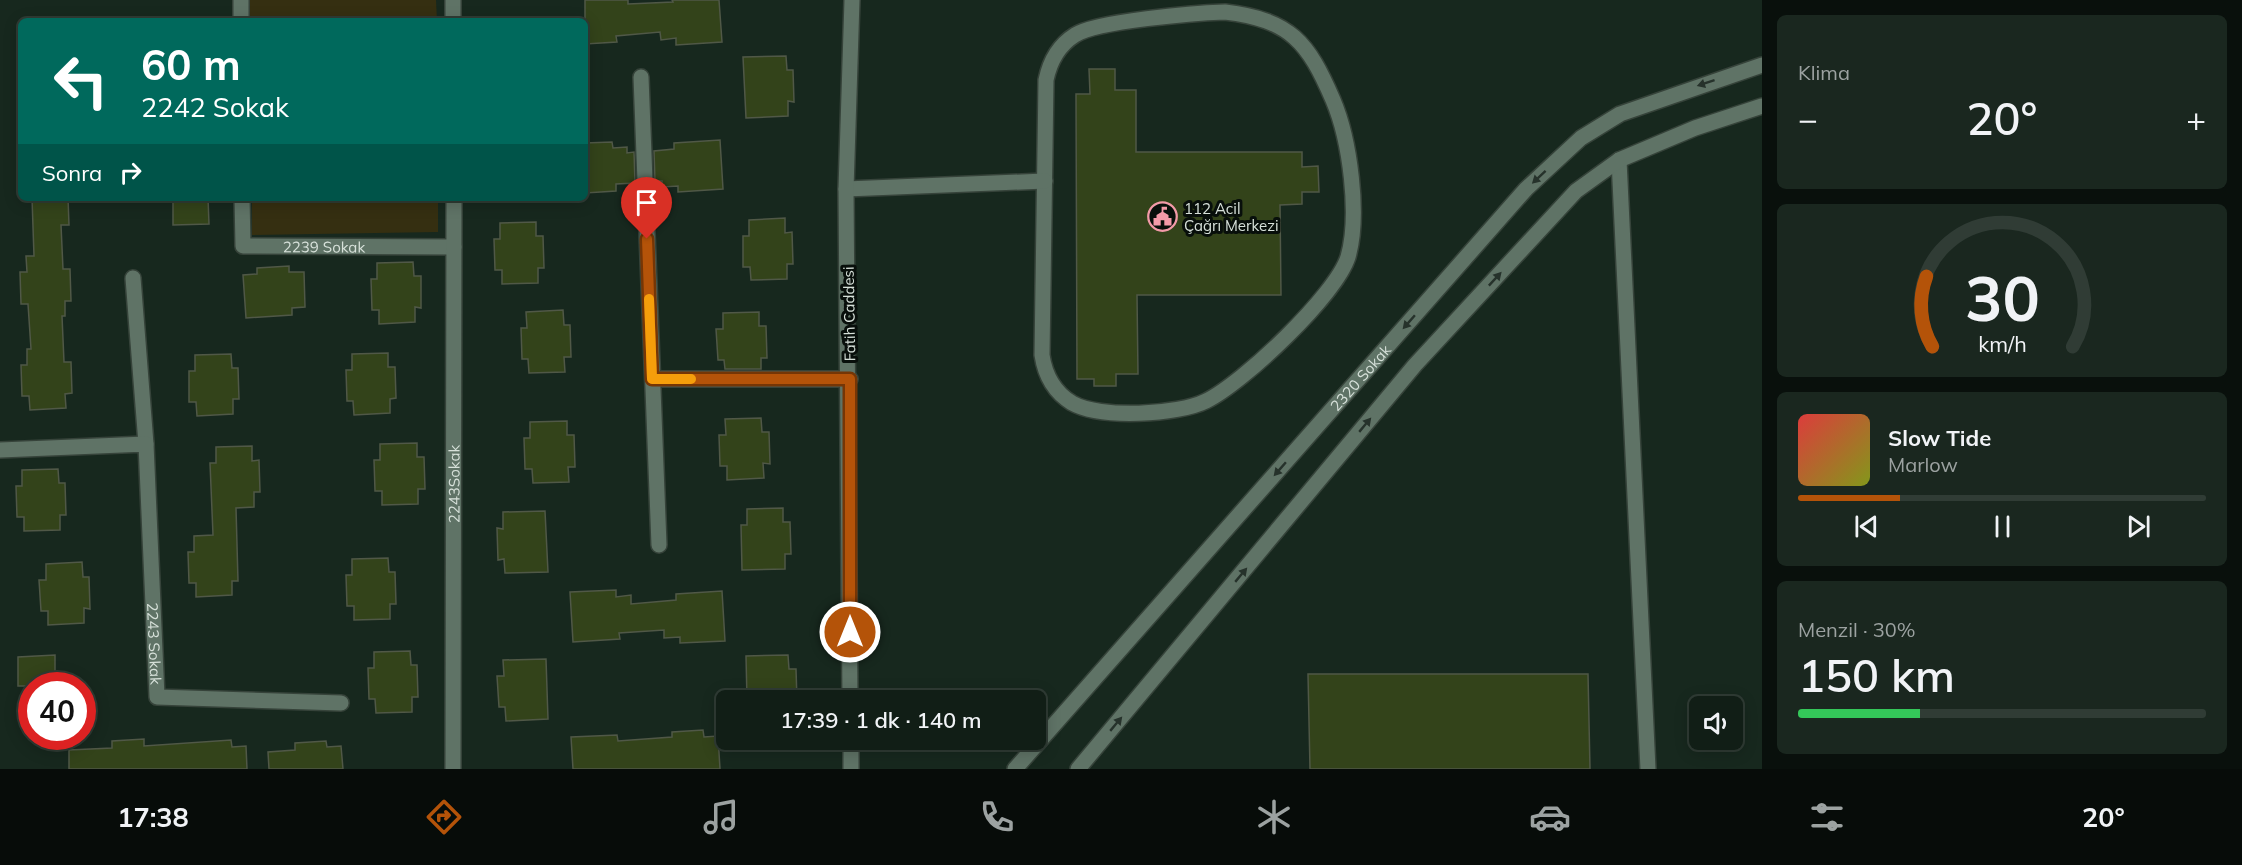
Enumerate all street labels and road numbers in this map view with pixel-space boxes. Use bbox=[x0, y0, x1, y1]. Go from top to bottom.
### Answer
street label: 2239 Sokak bbox=[283, 237, 365, 256]
street label: Fatih Caddesi bbox=[839, 266, 859, 362]
street label: 2320 Sokak bbox=[1326, 340, 1395, 414]
street label: 2243Sokak bbox=[444, 445, 463, 523]
street label: 2243 Sokak bbox=[143, 602, 166, 685]

